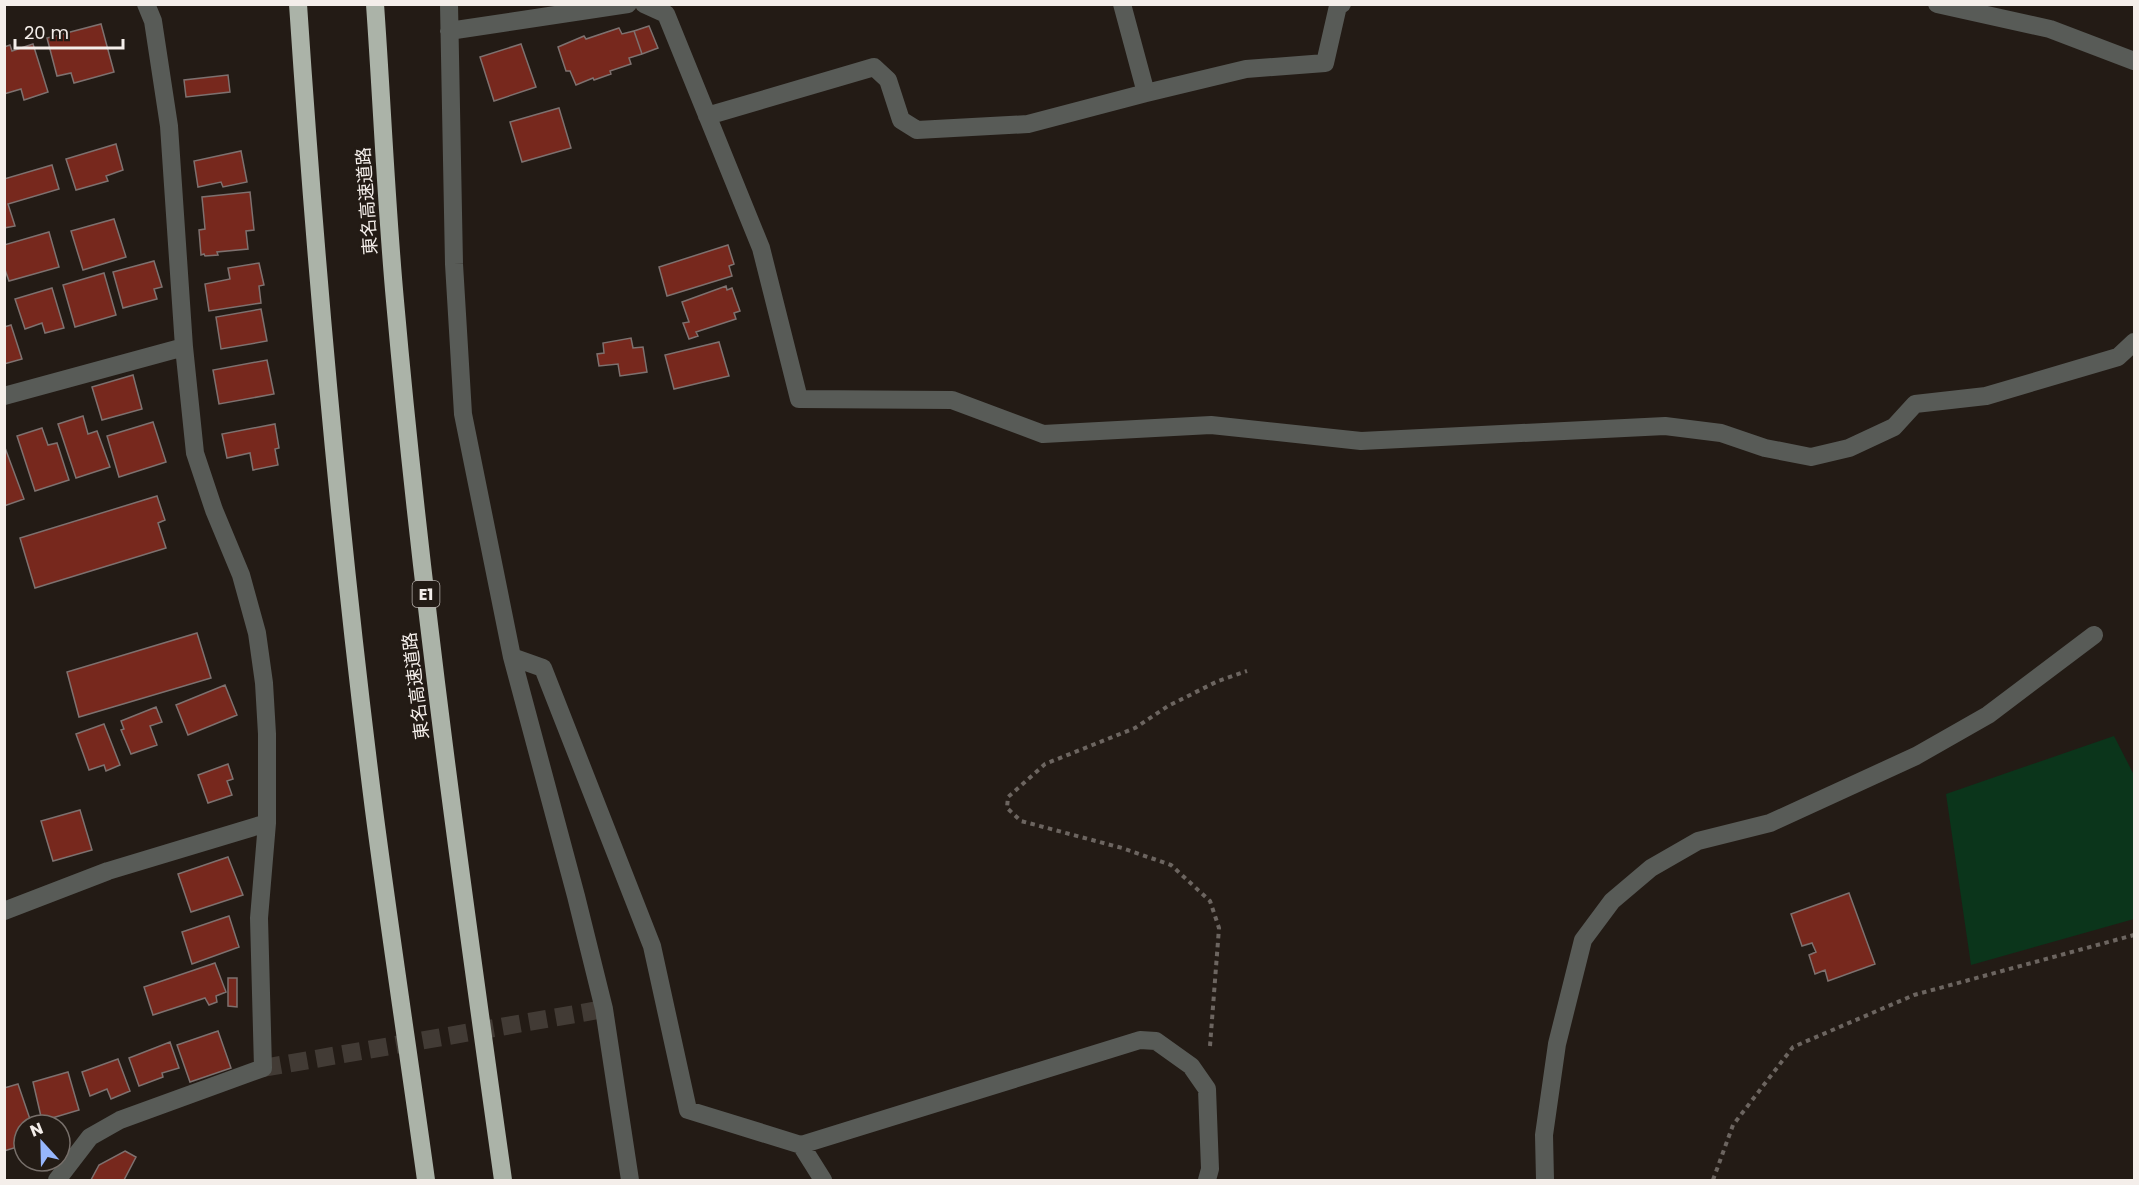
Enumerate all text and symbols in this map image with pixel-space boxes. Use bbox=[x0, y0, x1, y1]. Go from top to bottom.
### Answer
scale bar bbox=[15, 12, 123, 50]
text: 20 m bbox=[24, 20, 69, 45]
street label: 東名高速道路 bbox=[350, 146, 383, 256]
road number: E1 bbox=[412, 581, 440, 607]
street label: 東名高速道路 bbox=[397, 631, 434, 741]
north arrow bbox=[12, 1113, 72, 1173]
text: N bbox=[27, 1117, 46, 1142]

